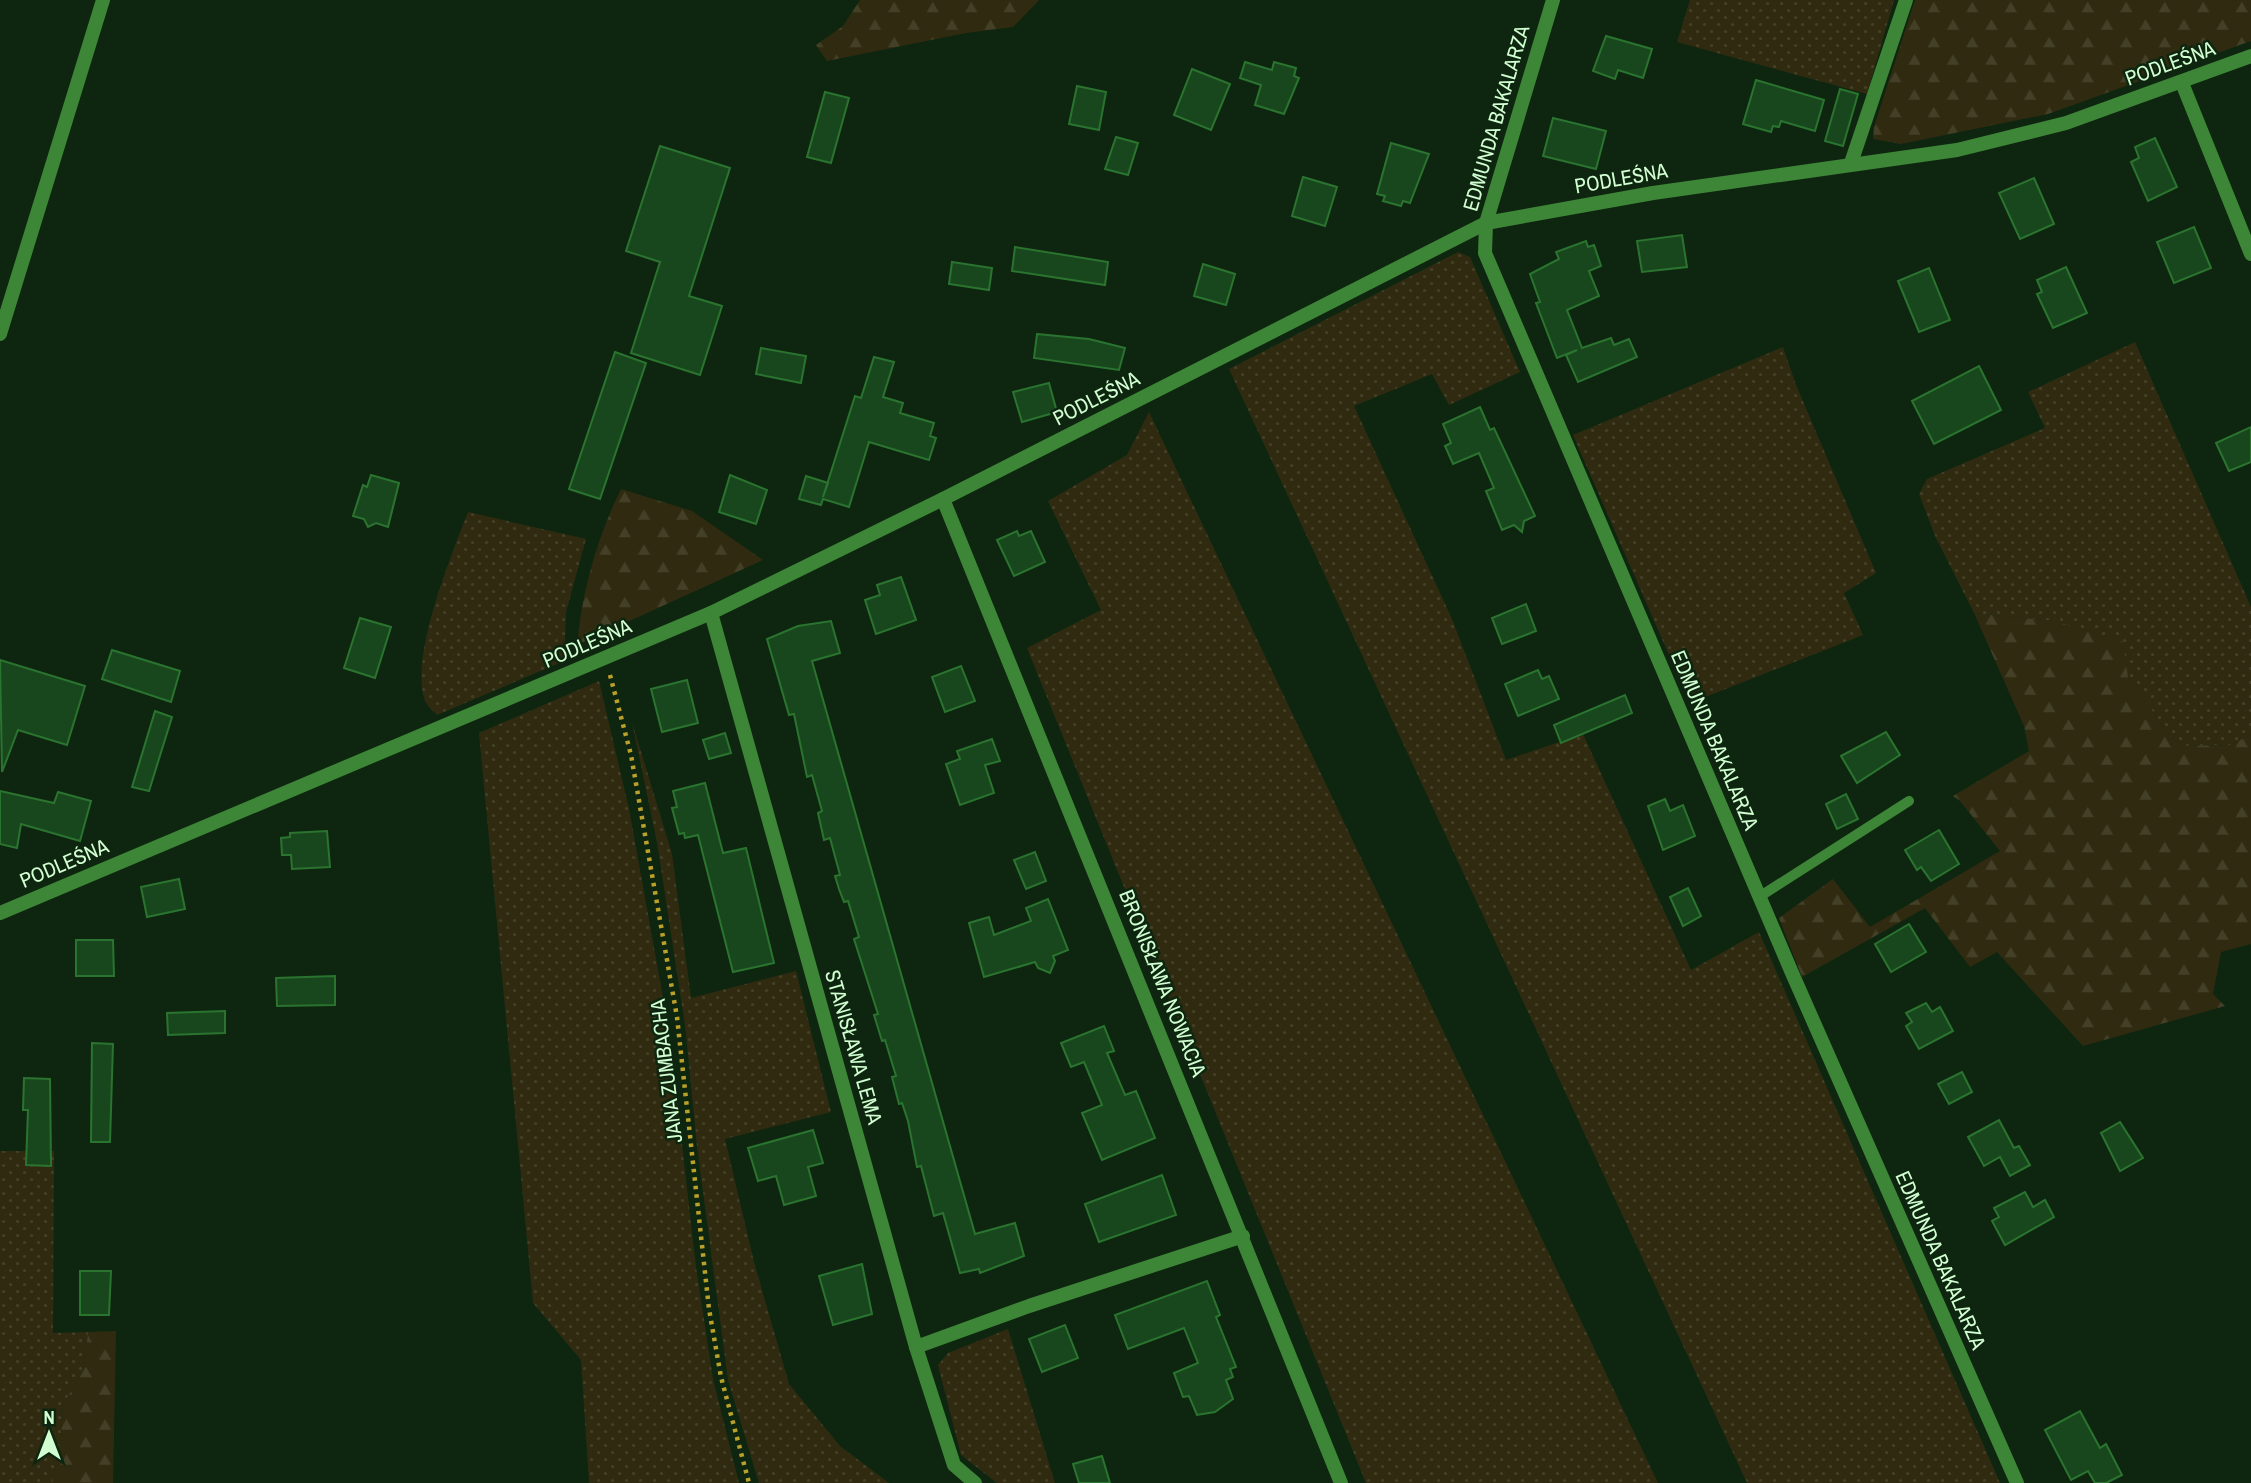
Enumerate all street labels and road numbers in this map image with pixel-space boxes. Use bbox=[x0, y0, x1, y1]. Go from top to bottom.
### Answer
street label: EDMUNDA BAKALARZA bbox=[1456, 21, 1537, 214]
street label: PODLEŚNA bbox=[2121, 33, 2220, 93]
street label: PODLEŚNA bbox=[1572, 155, 1670, 200]
street label: PODLEŚNA bbox=[1048, 364, 1145, 432]
street label: PODLEŚNA bbox=[538, 611, 636, 675]
street label: EDMUNDA BAKALARZA bbox=[1664, 646, 1766, 835]
street label: PODLEŚNA bbox=[15, 831, 113, 895]
street label: BRONISŁAWA NOWACIA bbox=[1112, 885, 1214, 1081]
street label: STANISŁAWA LEMA bbox=[818, 966, 890, 1128]
street label: JANA ZUMBACHA bbox=[643, 997, 689, 1144]
street label: EDMUNDA BAKALARZA bbox=[1889, 1166, 1994, 1354]

